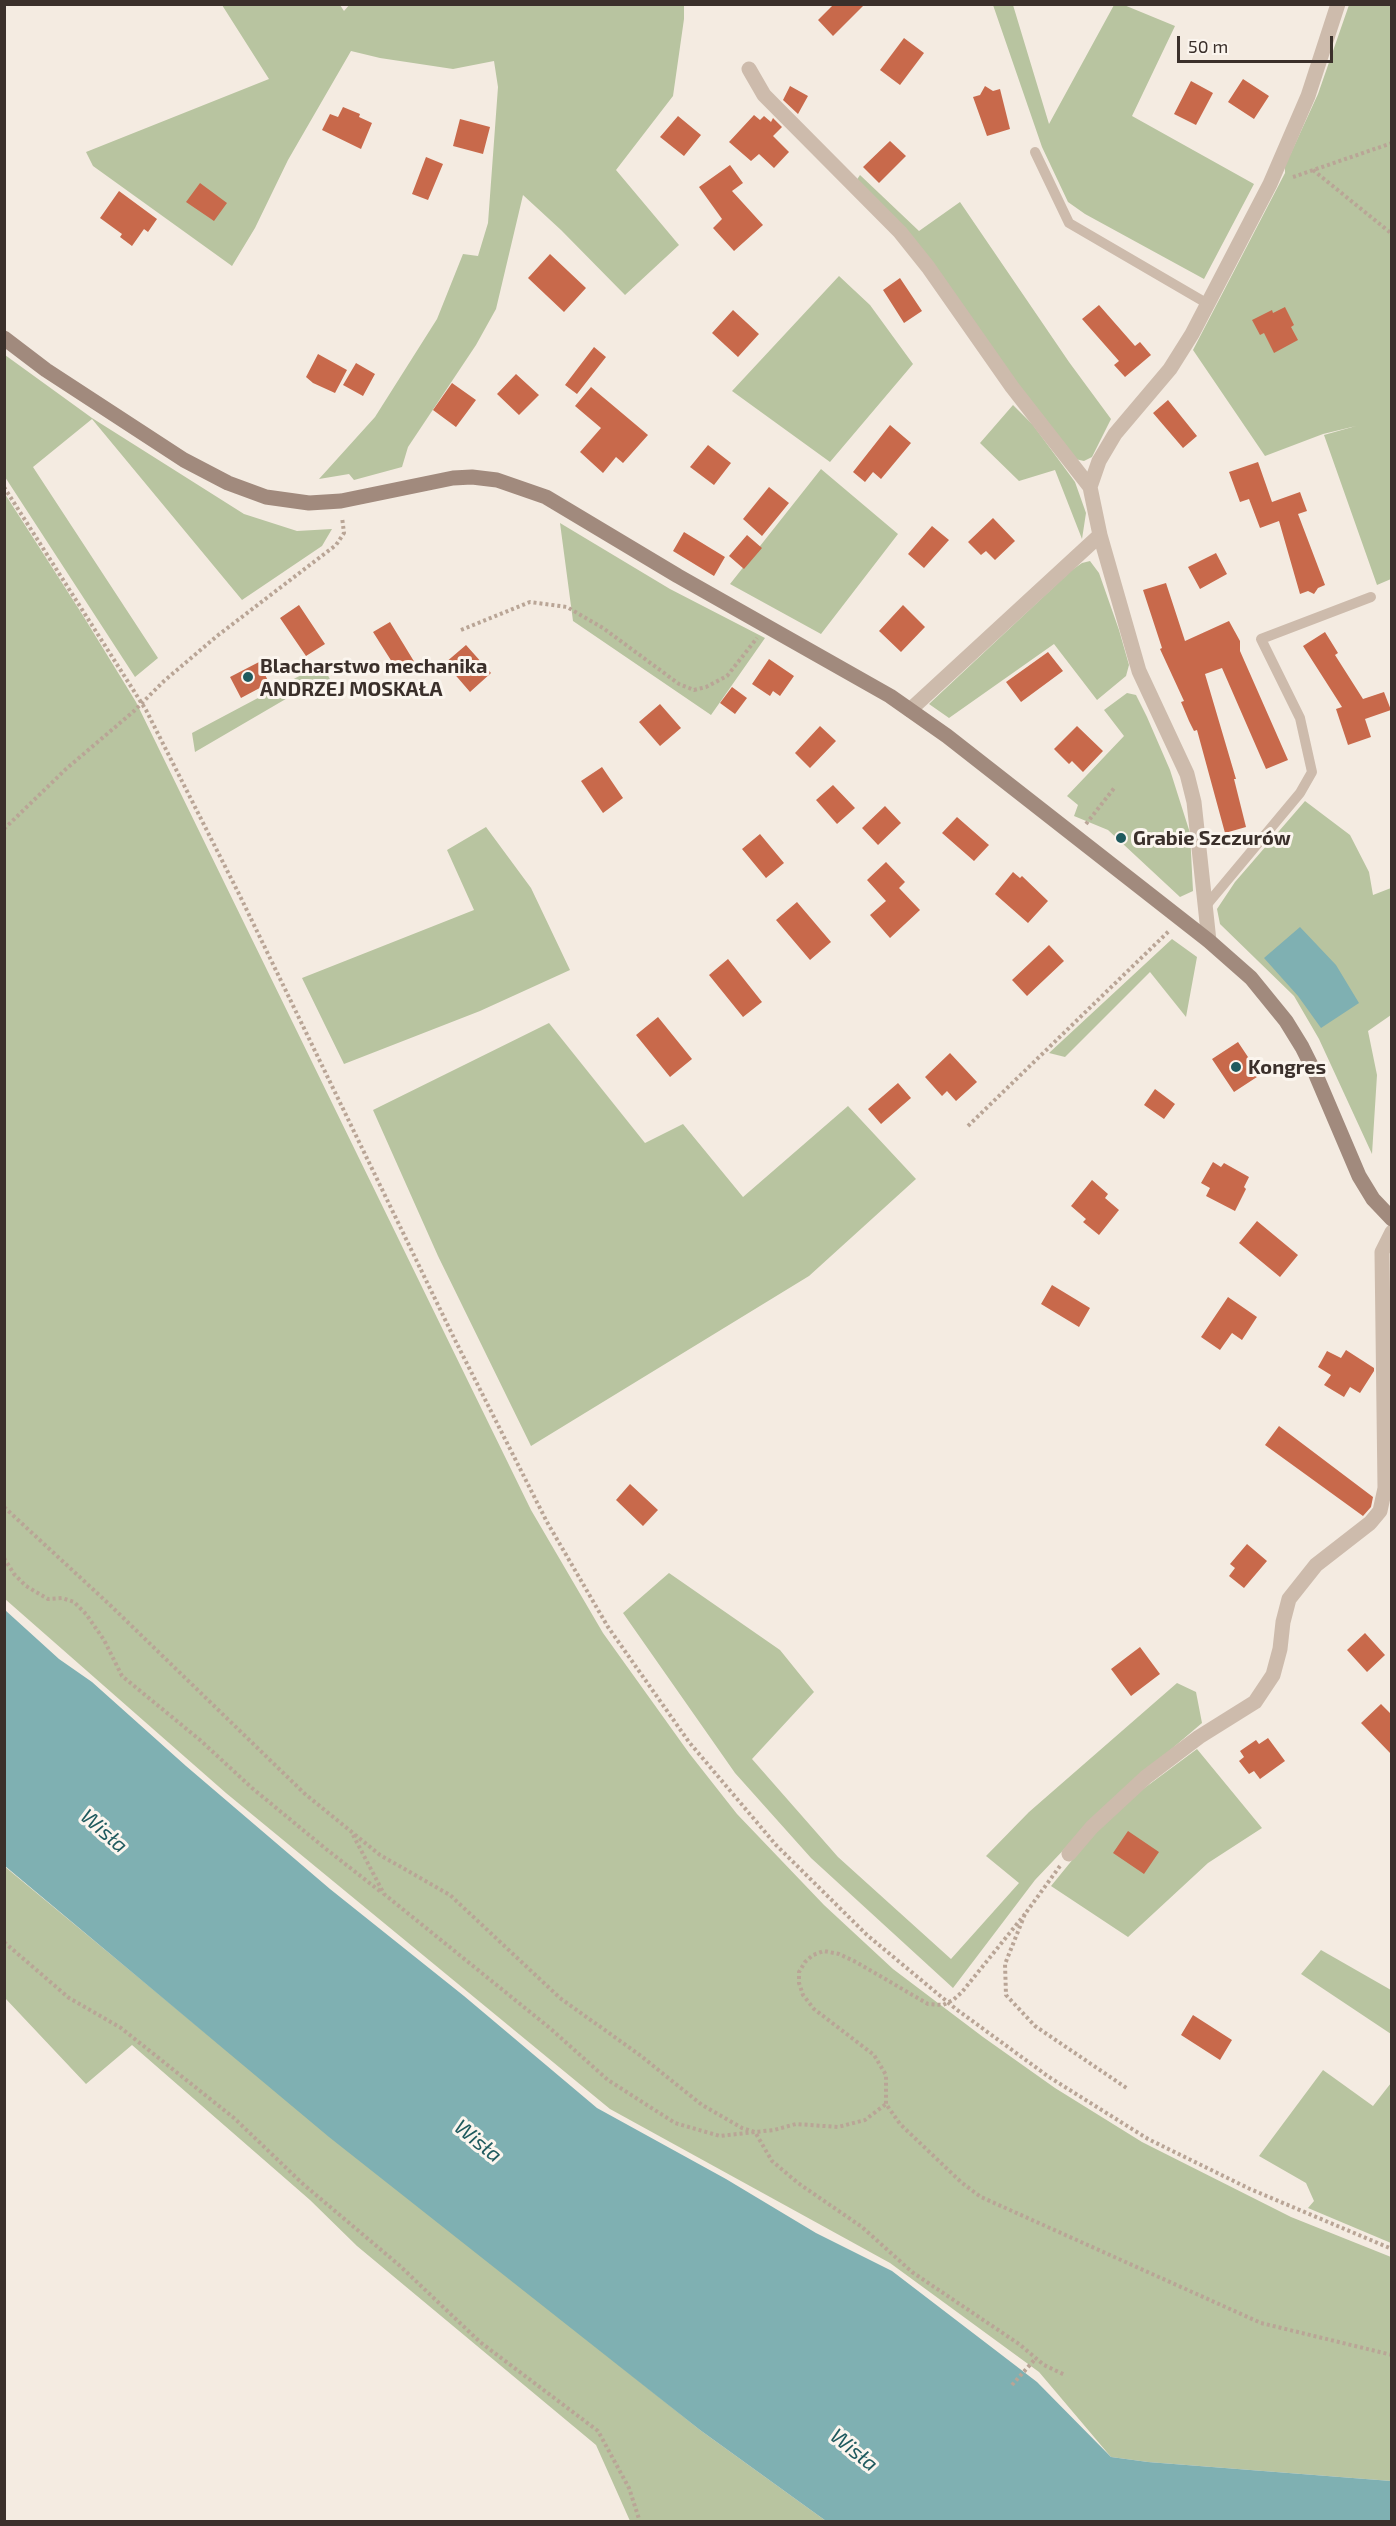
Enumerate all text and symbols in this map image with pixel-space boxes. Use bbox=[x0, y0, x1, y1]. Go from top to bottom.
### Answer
scale bar bbox=[1180, 24, 1336, 62]
text: 50 m bbox=[1188, 35, 1228, 57]
place label: Blacharstwo mechanika ANDRZEJ MOSKAŁA bbox=[260, 654, 487, 701]
marker: Blacharstwo mechanika ANDRZEJ MOSKAŁA bbox=[241, 670, 255, 684]
place label: Grabie Szczurów bbox=[1133, 826, 1291, 850]
marker: Grabie Szczurów bbox=[1114, 831, 1128, 845]
place label: Kongres bbox=[1248, 1055, 1326, 1079]
marker: Kongres bbox=[1229, 1060, 1243, 1074]
water label: Wisła bbox=[75, 1804, 133, 1858]
water label: Wisła bbox=[449, 2114, 507, 2168]
water label: Wisła bbox=[825, 2423, 883, 2477]

